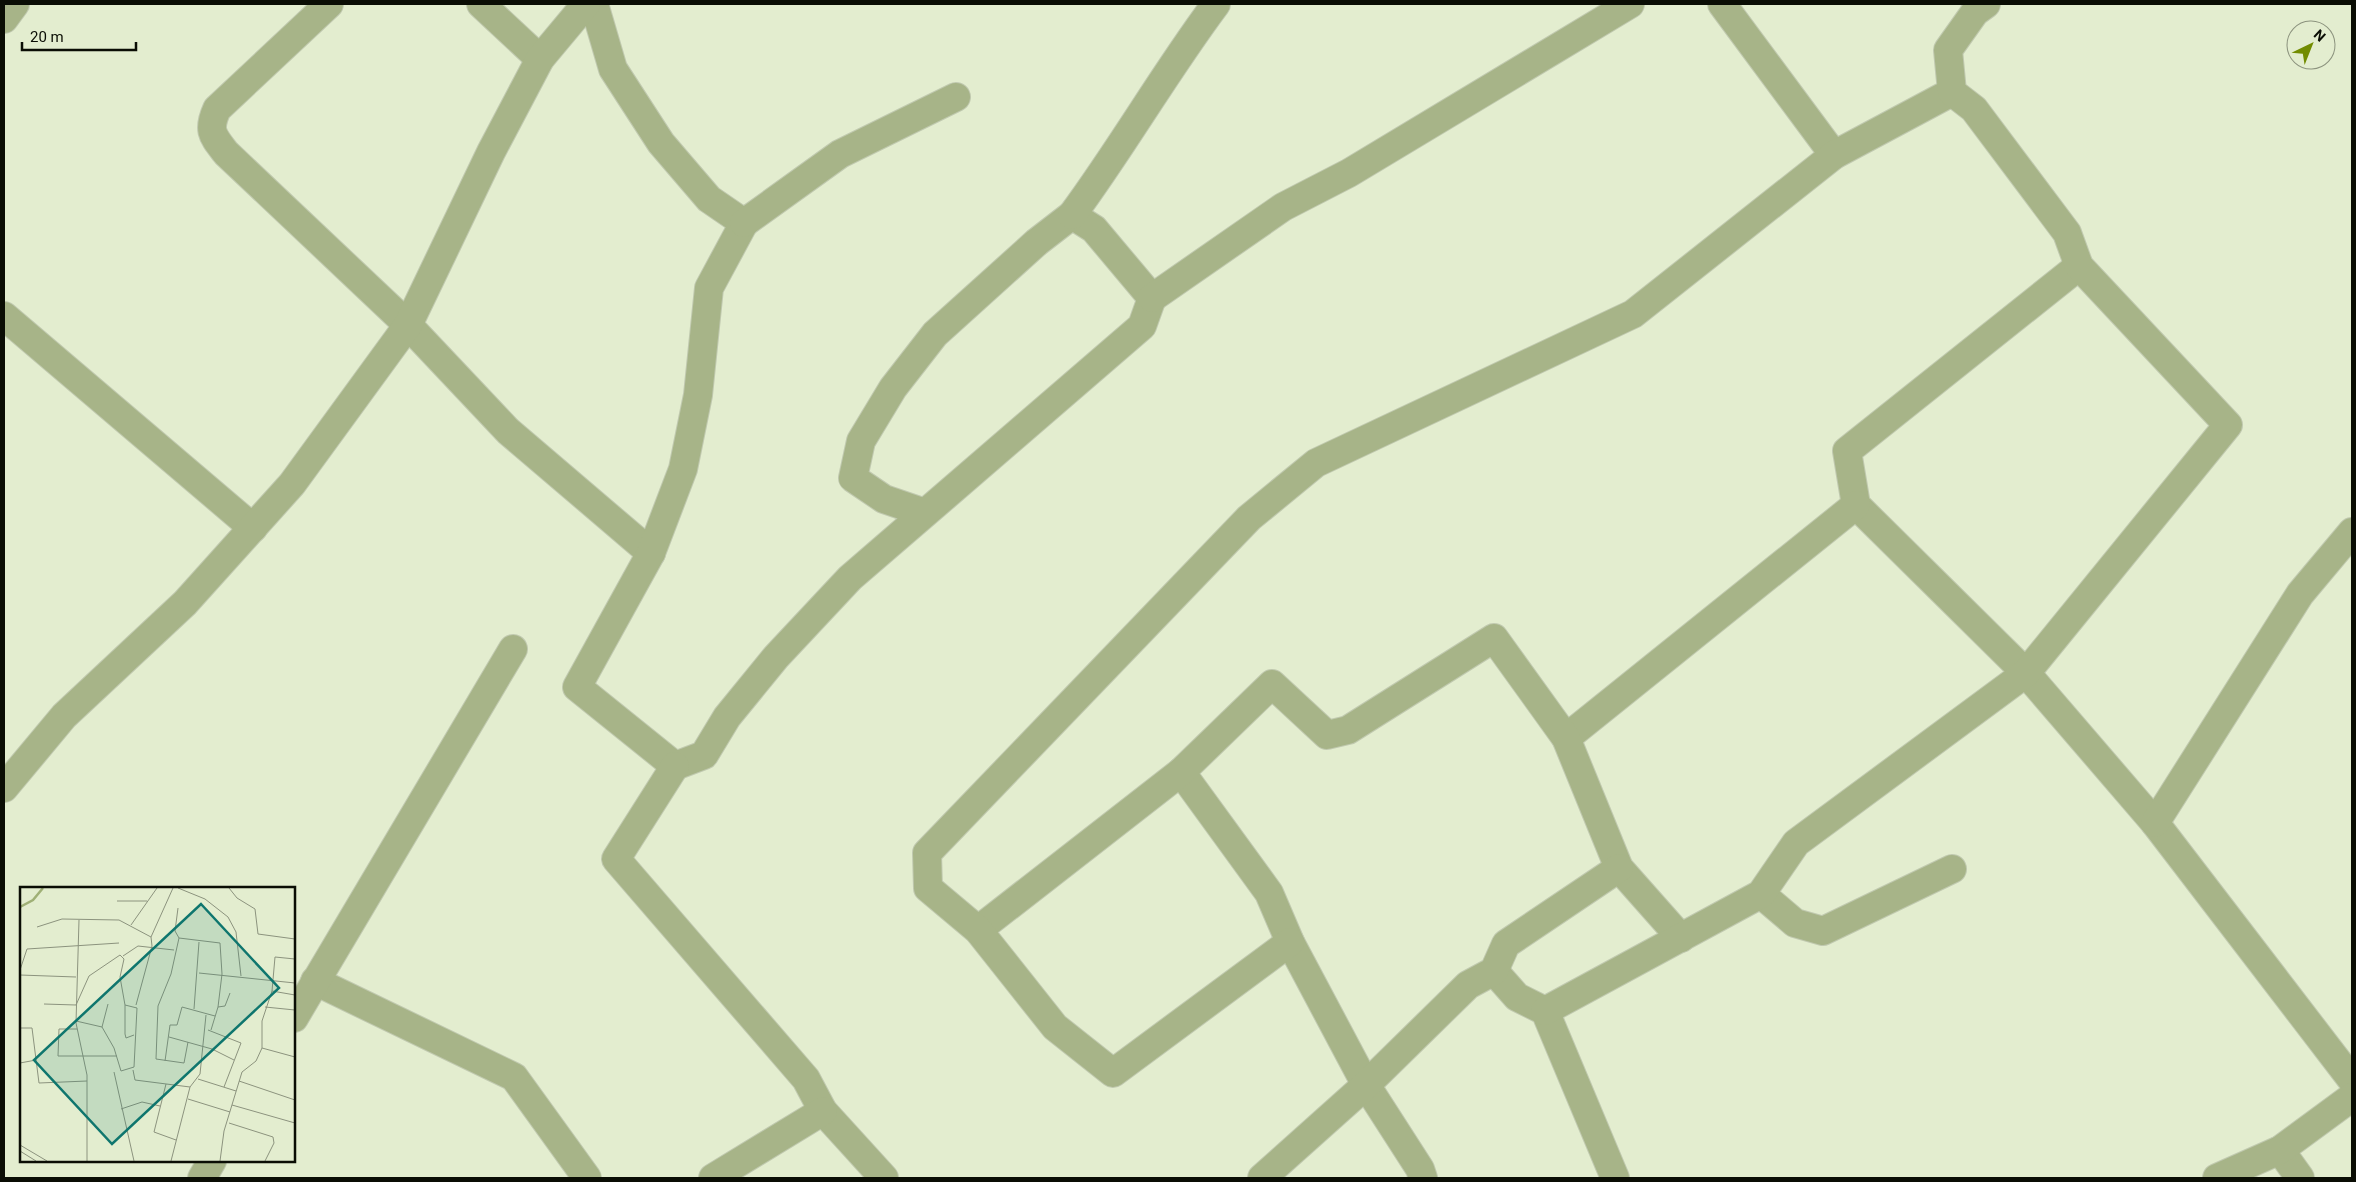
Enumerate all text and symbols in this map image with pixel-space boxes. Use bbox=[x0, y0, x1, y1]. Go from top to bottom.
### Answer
scale bar bbox=[22, 20, 136, 52]
north arrow bbox=[2286, 20, 2336, 70]
text: N bbox=[2311, 26, 2329, 45]
text: 20 m bbox=[30, 28, 64, 46]
inset map bbox=[20, 887, 295, 1162]

